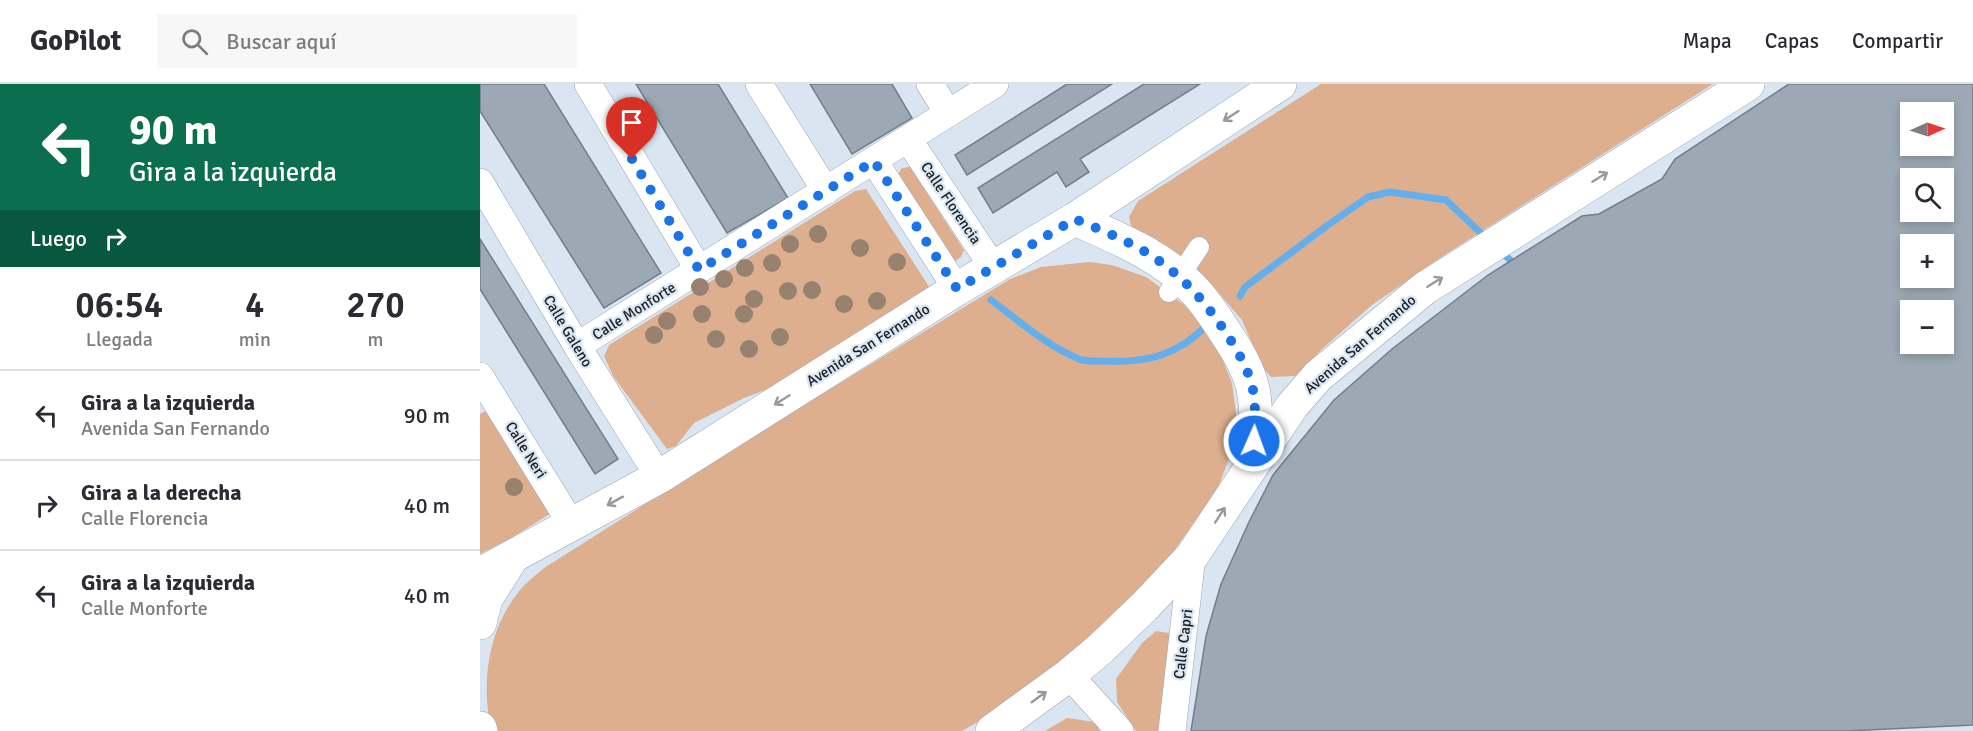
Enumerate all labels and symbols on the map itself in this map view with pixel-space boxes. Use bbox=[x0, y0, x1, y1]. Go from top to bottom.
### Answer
pin bbox=[606, 97, 657, 159]
north arrow bbox=[1900, 102, 1954, 156]
one-way arrow bbox=[1223, 110, 1240, 122]
street label: Calle Florencia bbox=[917, 158, 985, 248]
one-way arrow bbox=[1591, 171, 1608, 183]
one-way arrow bbox=[1427, 275, 1444, 288]
street label: Calle Monforte bbox=[589, 278, 679, 344]
street label: Avenida San Fernando bbox=[1301, 291, 1420, 397]
street label: Calle Galeno bbox=[539, 292, 597, 370]
street label: Avenida San Fernando bbox=[803, 300, 933, 390]
one-way arrow bbox=[774, 394, 791, 406]
position arrow bbox=[1222, 409, 1286, 473]
street label: Calle Neri bbox=[502, 418, 550, 482]
one-way arrow bbox=[607, 496, 625, 507]
one-way arrow bbox=[1213, 506, 1226, 523]
street label: Calle Capri bbox=[1170, 608, 1196, 680]
one-way arrow bbox=[1031, 691, 1047, 703]

